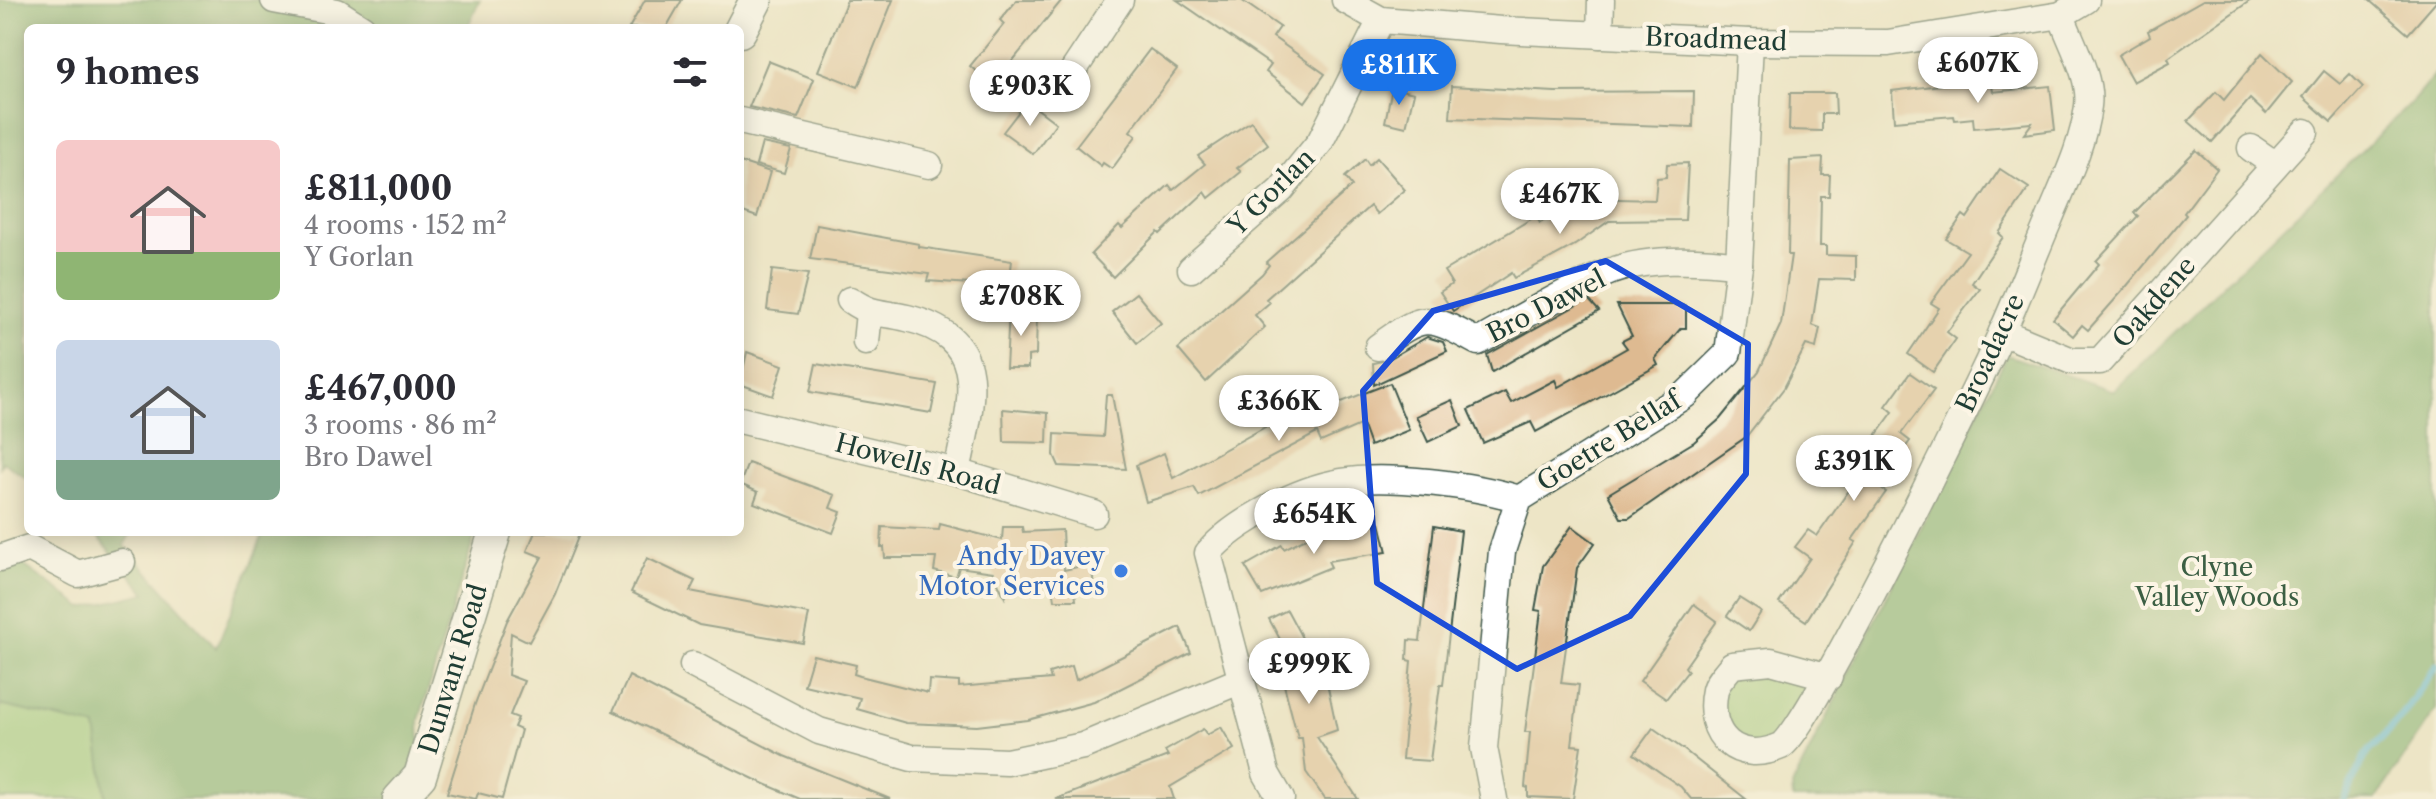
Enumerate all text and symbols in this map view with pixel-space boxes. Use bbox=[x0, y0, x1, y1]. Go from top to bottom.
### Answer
street label: Broadmead bbox=[1644, 21, 1788, 57]
pin: £607K bbox=[1922, 37, 2034, 105]
pin: £811K bbox=[1343, 39, 1455, 107]
text: £607K bbox=[1936, 47, 2020, 79]
text: £811K bbox=[1360, 49, 1438, 81]
icon: filters bbox=[668, 50, 712, 94]
text: 9 homes bbox=[56, 51, 200, 93]
pin: £903K bbox=[974, 60, 1086, 128]
text: £903K bbox=[987, 70, 1073, 102]
street label: Y Gorlan bbox=[1220, 142, 1321, 243]
text: £811,000 bbox=[304, 167, 452, 209]
pin: £467K bbox=[1504, 168, 1616, 236]
icon: home bbox=[120, 172, 216, 268]
text: £467K bbox=[1519, 178, 1601, 210]
text: 4 rooms · 152 m² bbox=[304, 209, 507, 241]
text: Y Gorlan bbox=[304, 241, 414, 273]
street label: Oakdene bbox=[2106, 250, 2202, 354]
street label: Bro Dawel bbox=[1481, 262, 1611, 349]
pin: £708K bbox=[965, 270, 1077, 338]
text: £708K bbox=[979, 280, 1063, 312]
street label: Broadacre bbox=[1949, 289, 2031, 417]
text: £467,000 bbox=[304, 367, 457, 409]
icon: home bbox=[120, 372, 216, 468]
pin: £366K bbox=[1223, 375, 1335, 443]
street label: Goetre Bellaf bbox=[1531, 383, 1689, 498]
text: £366K bbox=[1237, 385, 1321, 417]
text: 3 rooms · 86 m² bbox=[304, 409, 497, 441]
street label: Howells Road bbox=[832, 427, 1005, 502]
pin: £391K bbox=[1798, 435, 1910, 503]
text: Bro Dawel bbox=[304, 441, 433, 473]
text: £391K bbox=[1814, 445, 1894, 477]
pin: £654K bbox=[1258, 488, 1370, 556]
text: £654K bbox=[1272, 498, 1356, 530]
place label: Andy Davey Motor Services bbox=[918, 540, 1106, 602]
park label: Clyne Valley Woods bbox=[2134, 551, 2299, 613]
marker: Andy Davey Motor Services bbox=[1112, 562, 1130, 580]
street label: Dunvant Road bbox=[412, 580, 494, 758]
pin: £999K bbox=[1253, 638, 1365, 706]
text: £999K bbox=[1267, 648, 1351, 680]

